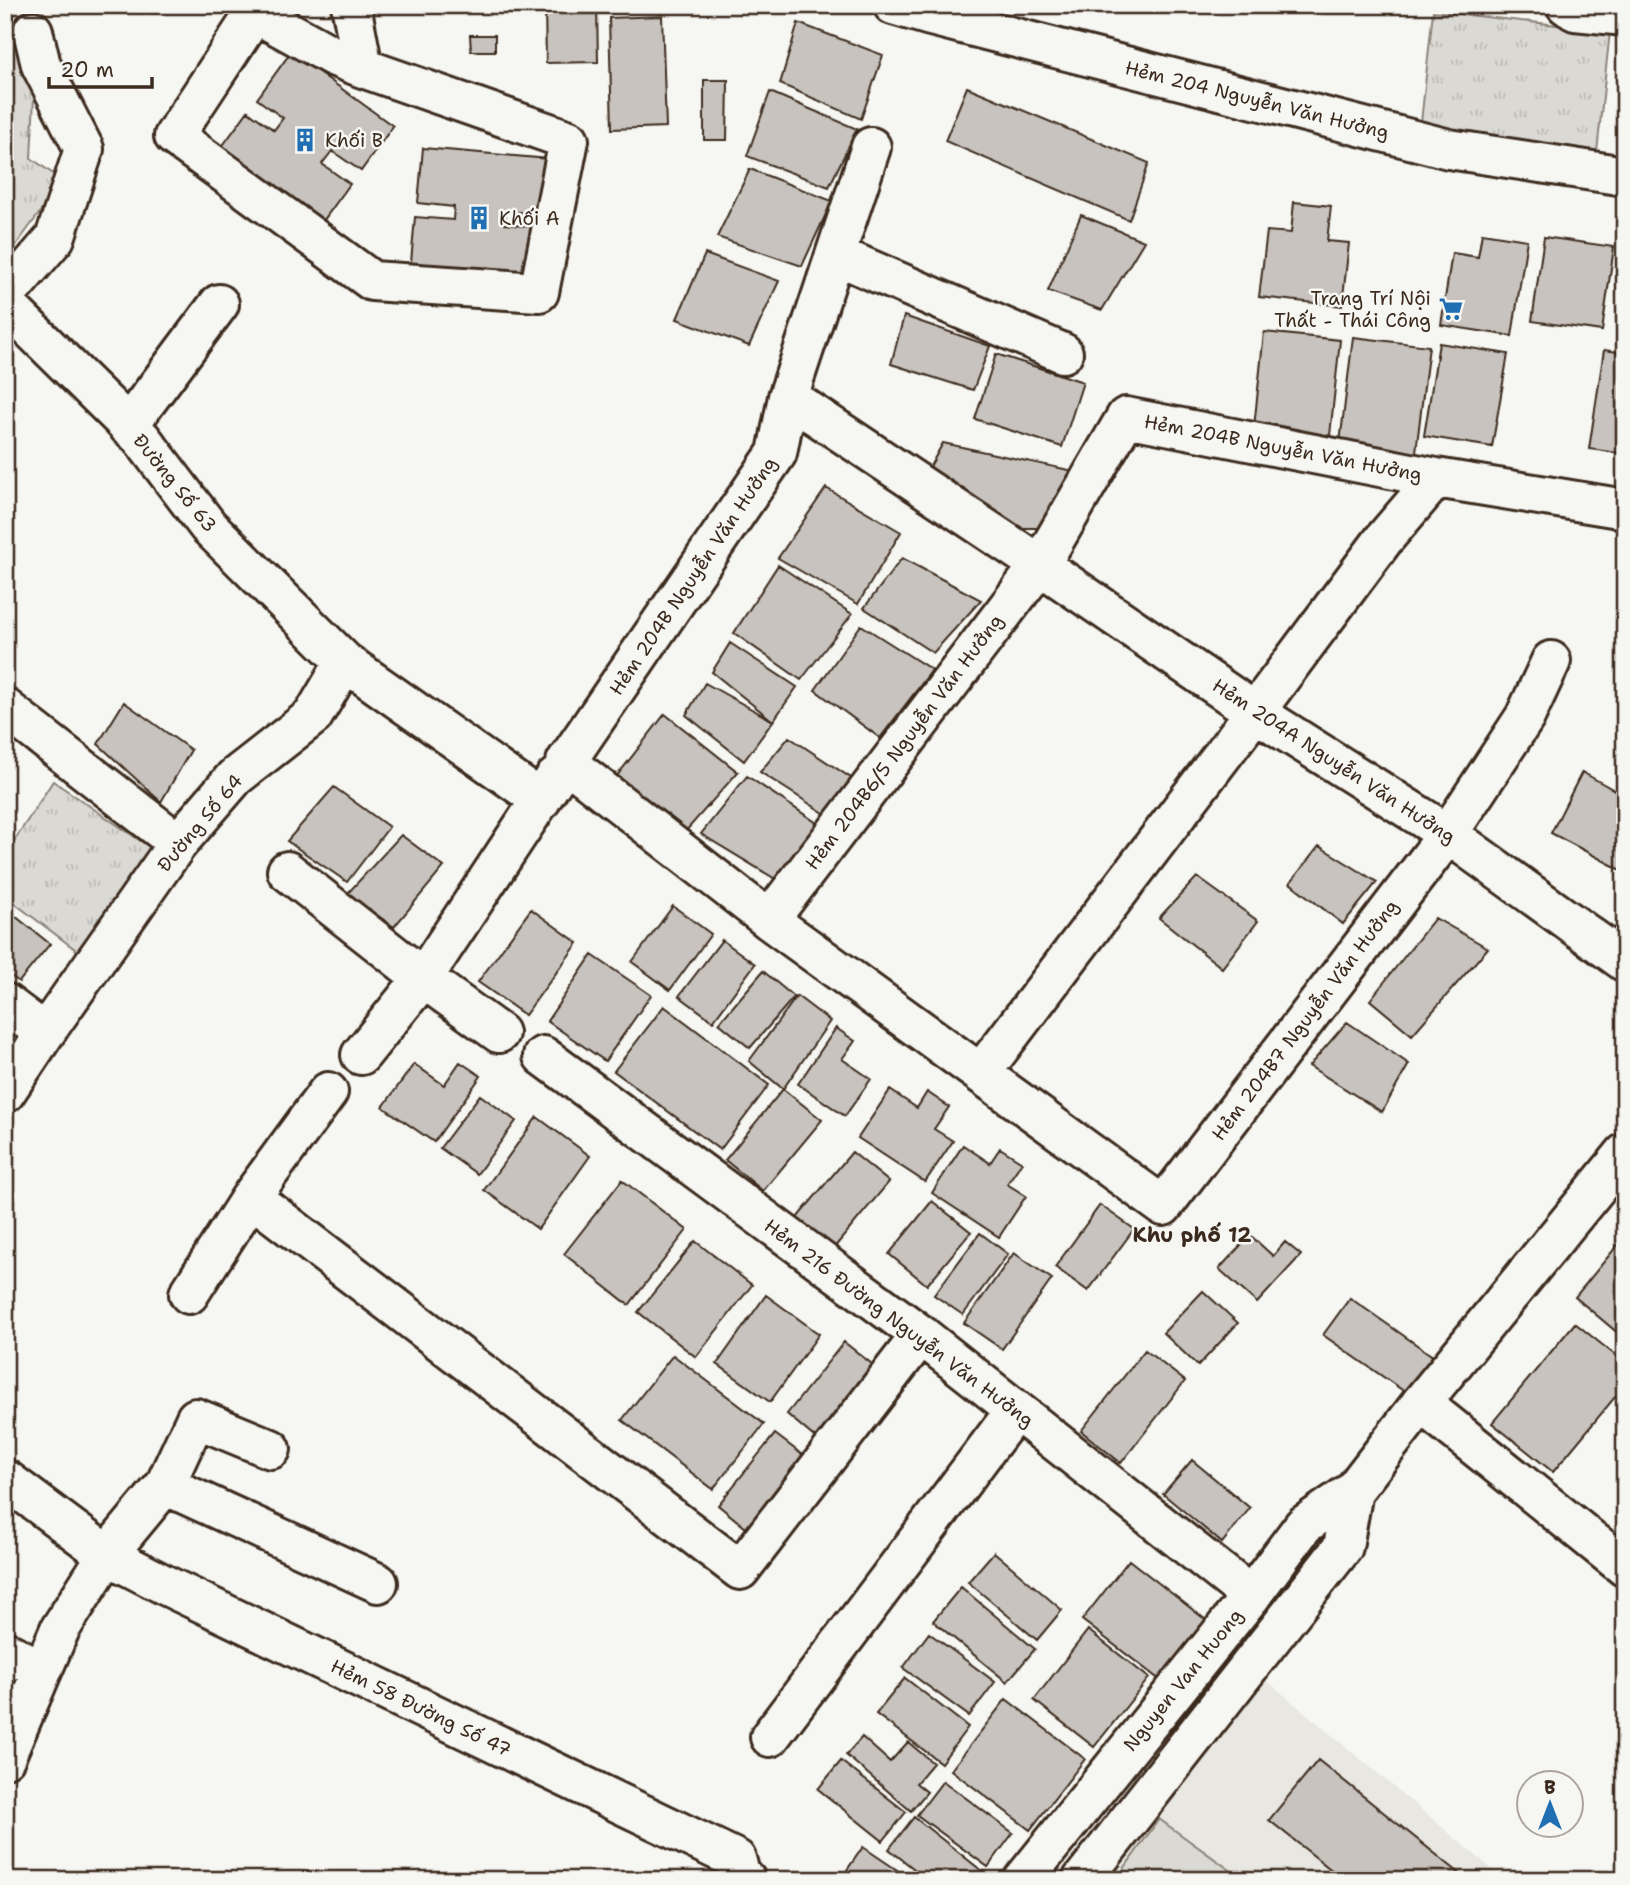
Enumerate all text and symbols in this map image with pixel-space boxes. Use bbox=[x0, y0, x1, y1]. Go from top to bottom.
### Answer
scale bar bbox=[49, 46, 152, 90]
street label: Hẻm 204 Nguyễn Văn Hưởng bbox=[1122, 55, 1392, 145]
text: 20 m bbox=[60, 56, 114, 84]
building icon: Khối B bbox=[291, 126, 319, 154]
place label: Khối B bbox=[325, 128, 383, 153]
building icon: Khối A bbox=[465, 204, 493, 232]
place label: Khối A bbox=[499, 206, 560, 231]
place label: Trang Trí Nội Thất - Thái Công bbox=[1274, 286, 1431, 333]
supermarket icon: Trang Trí Nội Thất - Thái Công bbox=[1437, 295, 1465, 323]
street label: Hẻm 204B Nguyễn Văn Hưởng bbox=[1142, 409, 1424, 487]
street label: Đường Số 63 bbox=[128, 429, 222, 537]
street label: Hẻm 204B Nguyễn Văn Hưởng bbox=[604, 452, 782, 700]
street label: Hẻm 204B6/5 Nguyễn Văn Hưởng bbox=[800, 609, 1008, 875]
street label: Hẻm 204A Nguyễn Văn Hưởng bbox=[1208, 673, 1460, 849]
street label: Đường Số 64 bbox=[152, 769, 248, 877]
street label: Hẻm 204B7 Nguyễn Văn Hưởng bbox=[1206, 894, 1404, 1146]
street label: Hẻm 216 Đường Nguyễn Văn Hưởng bbox=[759, 1213, 1039, 1433]
district label: Khu phố 12 bbox=[1132, 1221, 1252, 1249]
street label: Nguyen Van Huong bbox=[1118, 1604, 1248, 1756]
street label: Hẻm 58 Đường Số 47 bbox=[327, 1653, 515, 1763]
north arrow bbox=[1514, 1770, 1584, 1840]
text: B bbox=[1544, 1775, 1556, 1800]

